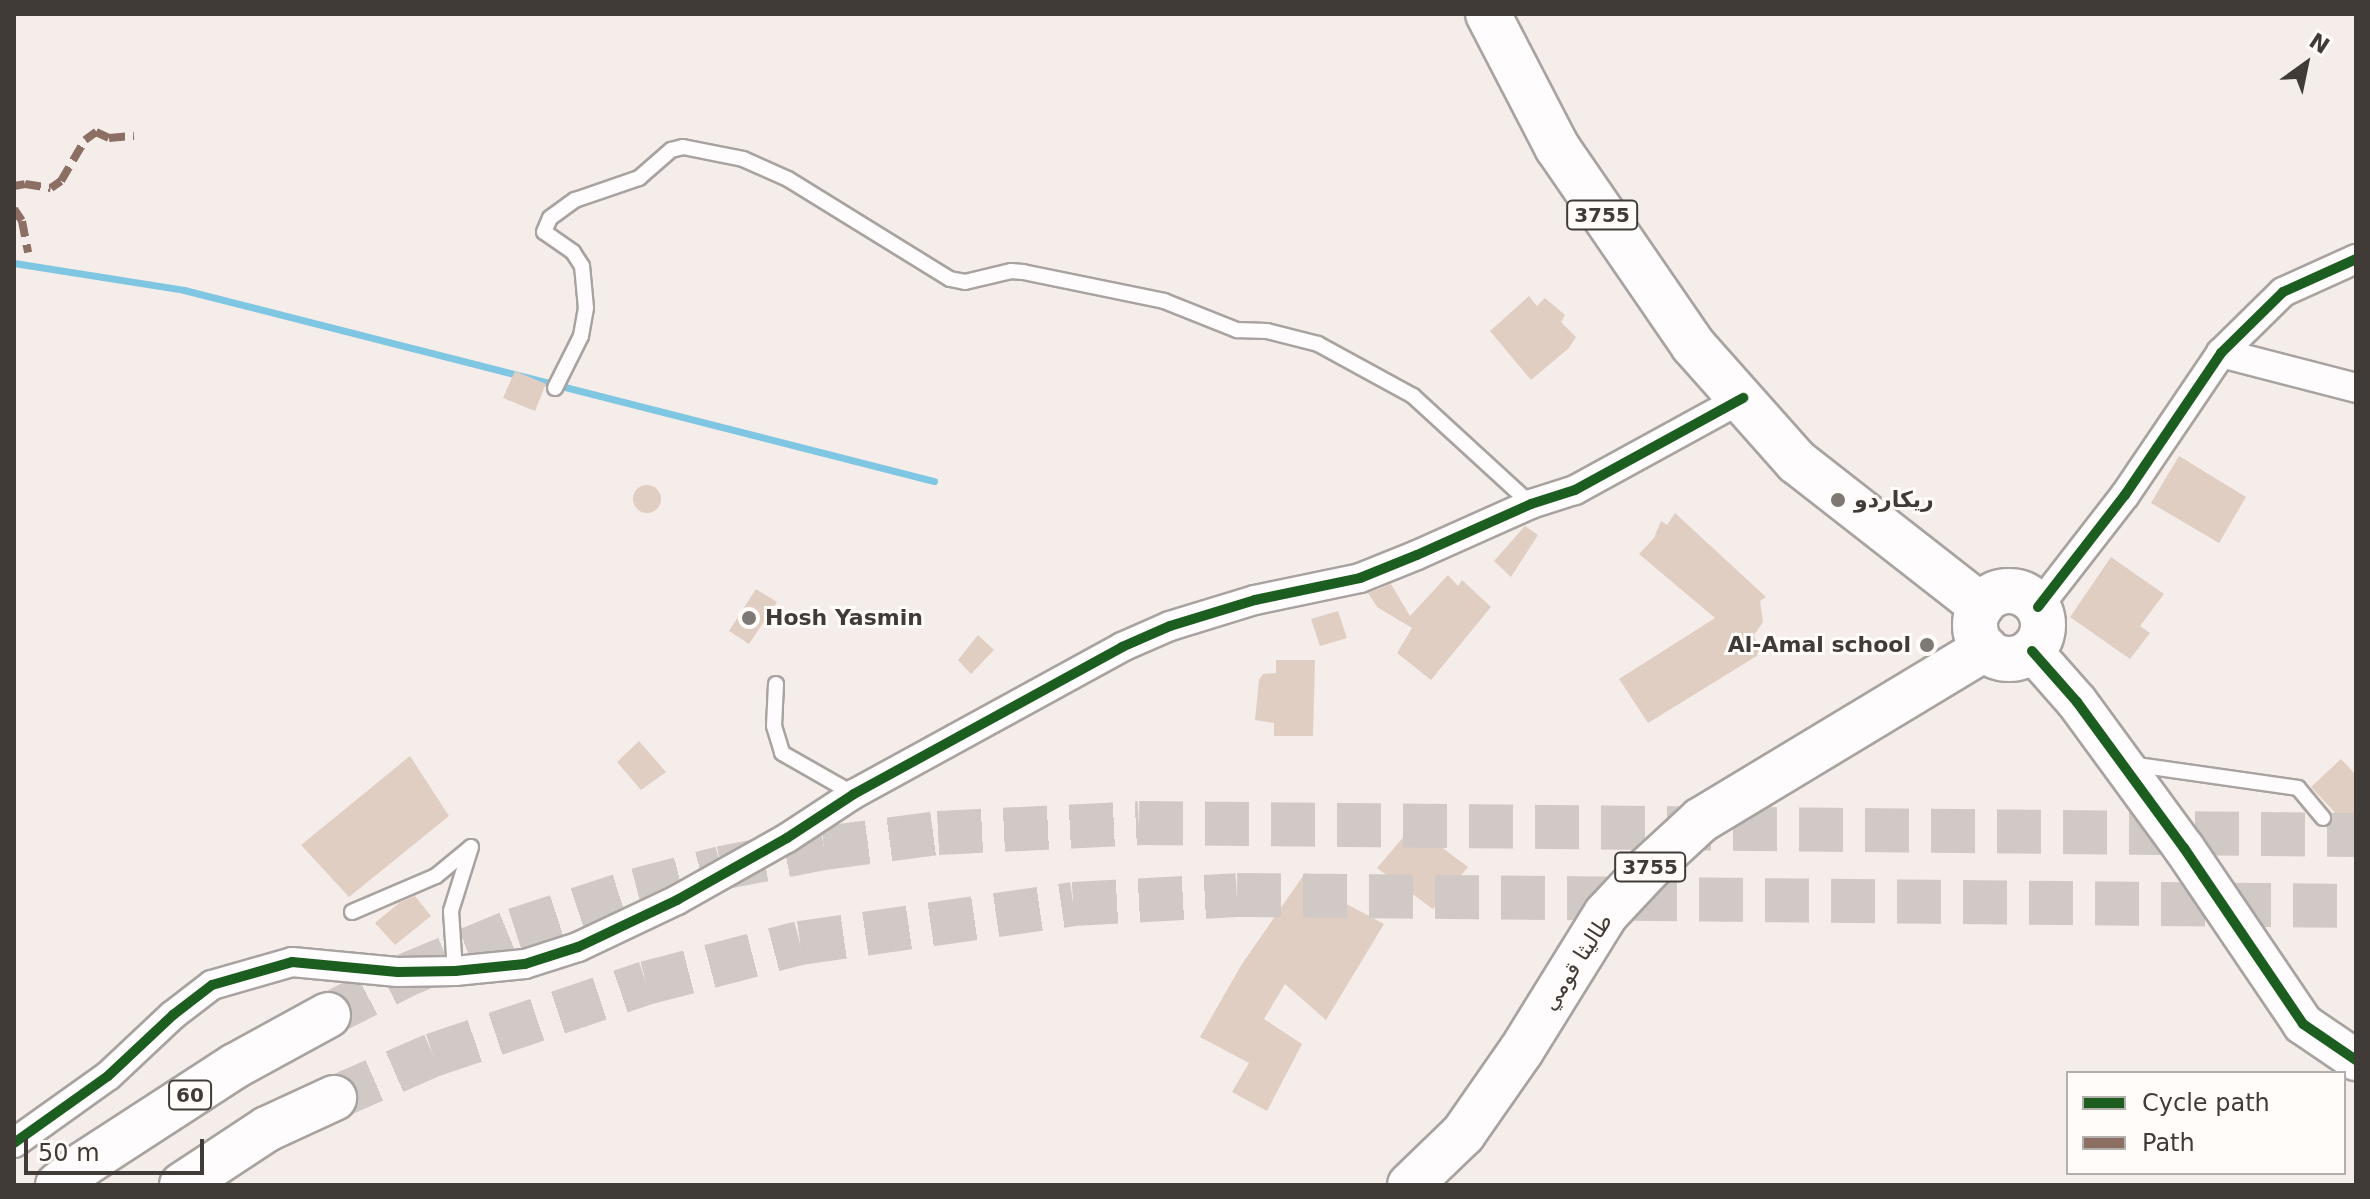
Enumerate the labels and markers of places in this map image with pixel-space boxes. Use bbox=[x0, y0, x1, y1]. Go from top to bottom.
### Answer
place label: ريكاردو bbox=[1854, 487, 1934, 513]
marker: ريكاردو bbox=[1829, 491, 1847, 509]
place label: Hosh Yasmin bbox=[765, 605, 923, 631]
marker: Hosh Yasmin bbox=[740, 609, 758, 627]
place label: Al-Amal school bbox=[1728, 632, 1911, 658]
marker: Al-Amal school bbox=[1918, 636, 1936, 654]

